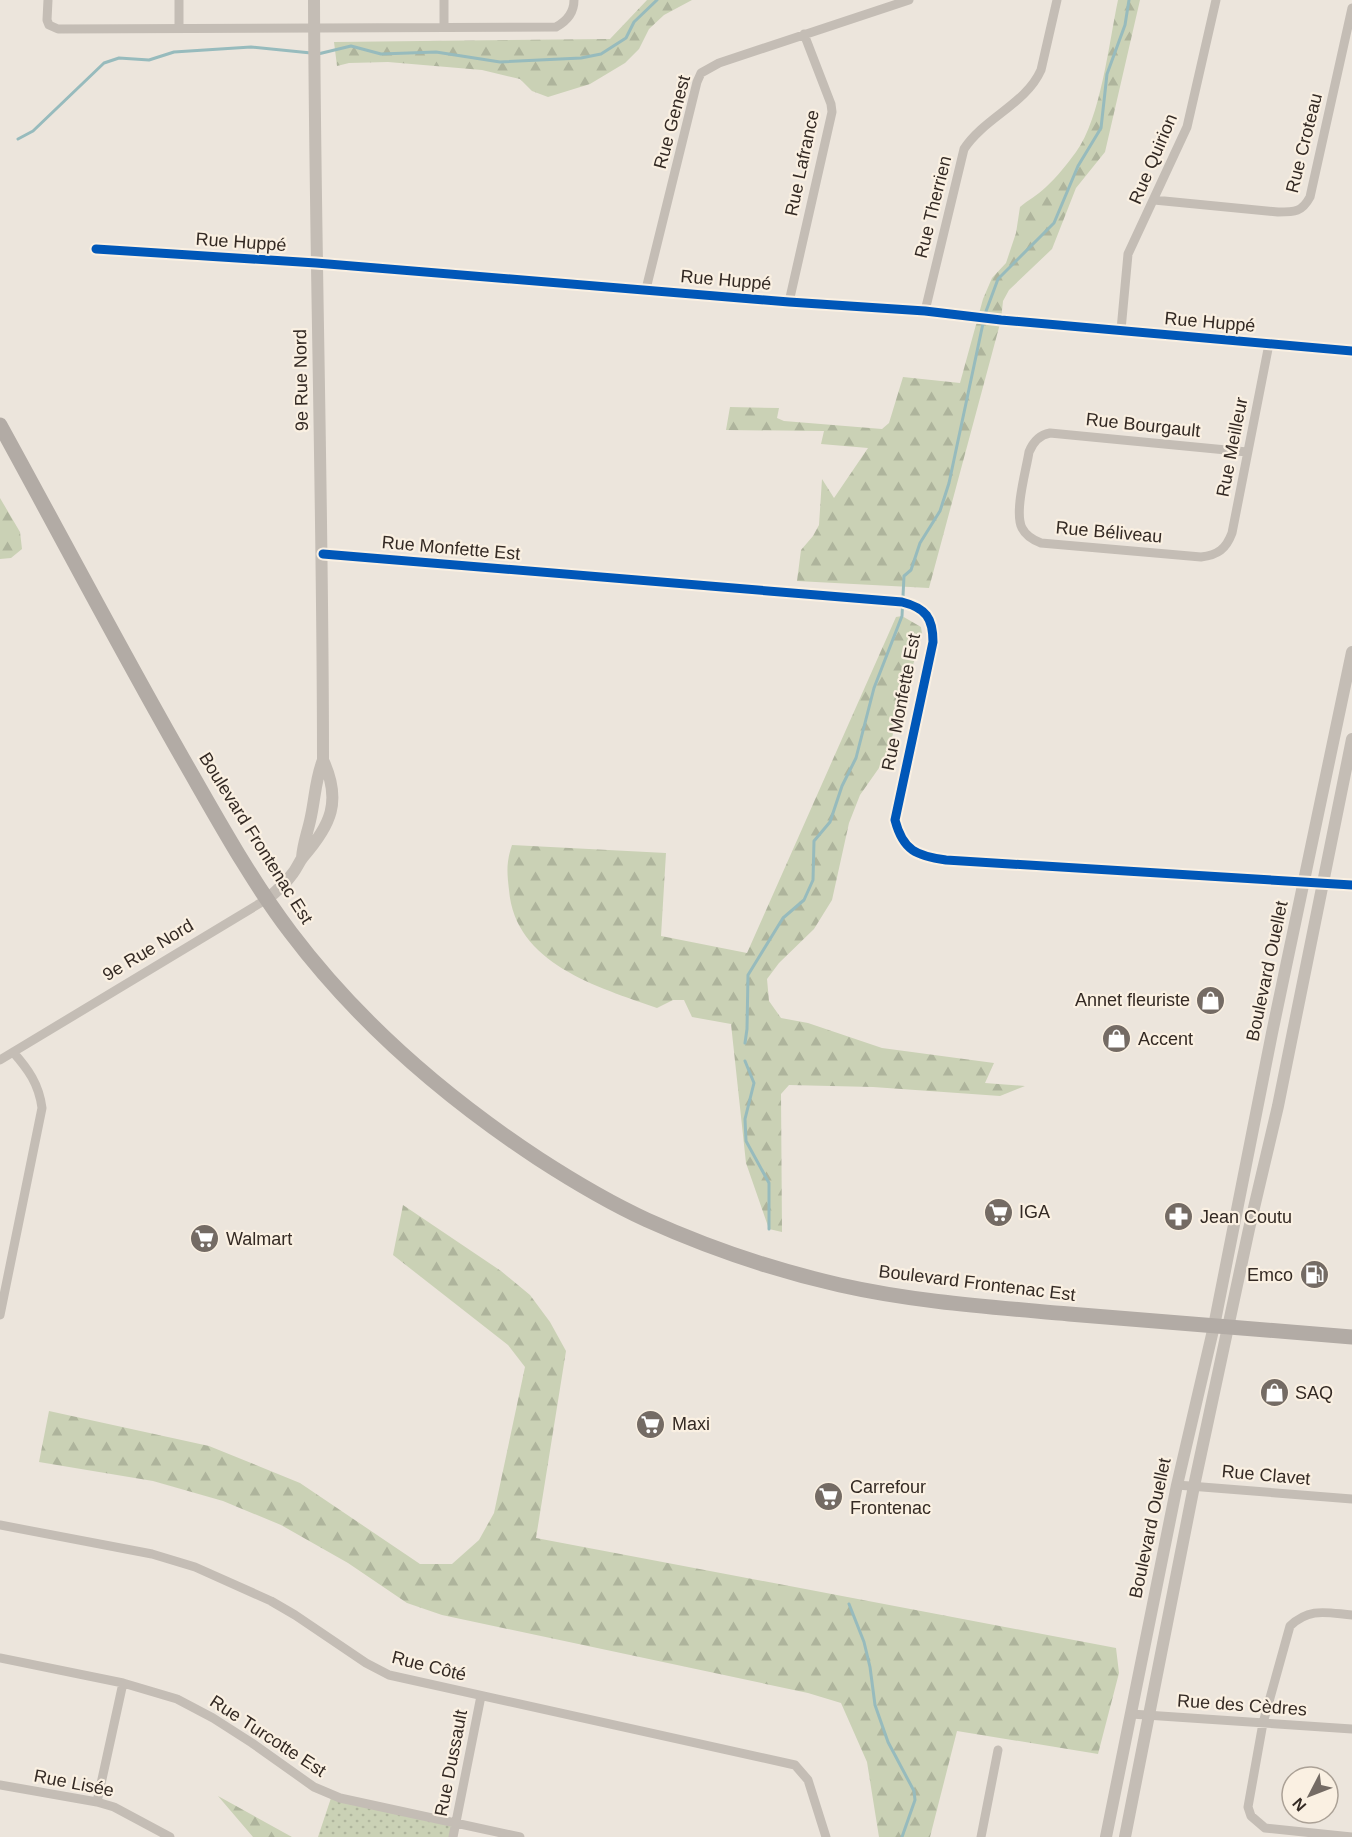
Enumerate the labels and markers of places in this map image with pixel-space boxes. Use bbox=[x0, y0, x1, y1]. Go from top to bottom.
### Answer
shop icon: Annet fleuriste bbox=[1195, 984, 1227, 1016]
place label: Annet fleuriste bbox=[1075, 990, 1190, 1010]
shop icon: Accent bbox=[1101, 1023, 1133, 1055]
place label: Accent bbox=[1138, 1029, 1193, 1049]
supermarket icon: IGA bbox=[982, 1196, 1014, 1228]
pharmacy icon: Jean Coutu bbox=[1163, 1201, 1195, 1233]
place label: IGA bbox=[1019, 1202, 1050, 1222]
place label: Jean Coutu bbox=[1200, 1207, 1292, 1227]
supermarket icon: Walmart bbox=[189, 1223, 221, 1255]
place label: Walmart bbox=[226, 1229, 292, 1249]
fuel station icon: Emco bbox=[1298, 1259, 1330, 1291]
place label: Emco bbox=[1247, 1265, 1293, 1285]
shop icon: SAQ bbox=[1258, 1377, 1290, 1409]
place label: SAQ bbox=[1295, 1383, 1333, 1403]
supermarket icon: Maxi bbox=[635, 1408, 667, 1440]
place label: Maxi bbox=[672, 1414, 710, 1434]
place label: Carrefour Frontenac bbox=[850, 1477, 931, 1518]
supermarket icon: Carrefour Frontenac bbox=[813, 1481, 845, 1513]

